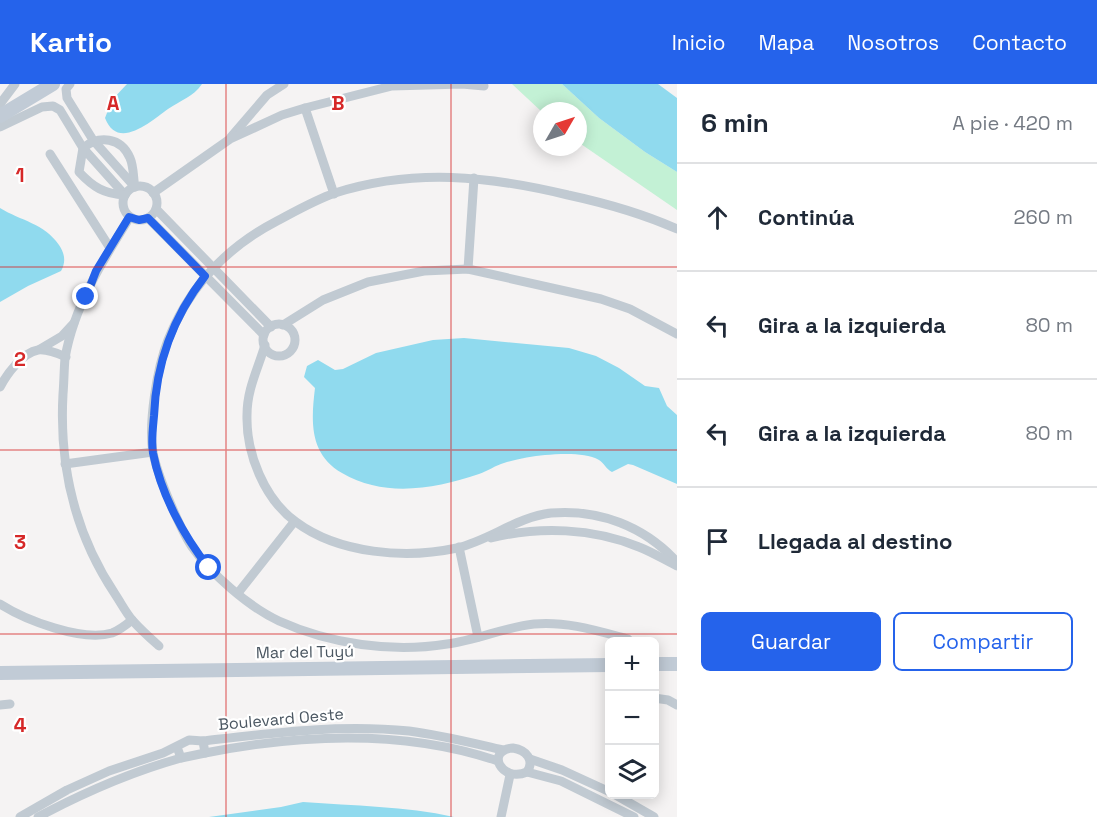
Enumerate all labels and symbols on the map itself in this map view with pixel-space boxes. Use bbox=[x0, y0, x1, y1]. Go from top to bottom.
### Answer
text: A bbox=[107, 90, 120, 116]
text: B bbox=[331, 90, 345, 116]
north arrow bbox=[533, 102, 587, 156]
text: 1 bbox=[15, 162, 25, 188]
route end bbox=[72, 283, 98, 309]
text: 2 bbox=[14, 346, 26, 372]
text: 3 bbox=[14, 529, 26, 555]
route start bbox=[195, 554, 221, 580]
street label: Mar del Tuyú bbox=[256, 641, 354, 663]
street label: Boulevard Oeste bbox=[217, 703, 345, 735]
text: 4 bbox=[14, 712, 27, 738]

